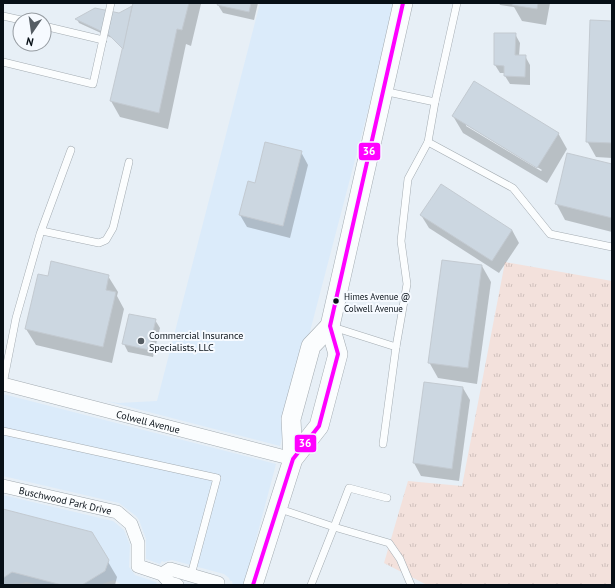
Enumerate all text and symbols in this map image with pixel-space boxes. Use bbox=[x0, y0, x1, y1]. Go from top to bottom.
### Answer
north arrow bbox=[12, 12, 52, 52]
text: N bbox=[25, 34, 35, 49]
line badge: 36 bbox=[358, 142, 381, 161]
text: 36 bbox=[363, 144, 375, 158]
place label: Himes Avenue @ Colwell Avenue bbox=[344, 291, 410, 314]
marker: Himes Avenue @ Colwell Avenue bbox=[331, 296, 341, 306]
place label: Commercial Insurance Specialists, LLC bbox=[149, 329, 243, 354]
marker: Commercial Insurance Specialists, LLC bbox=[136, 336, 146, 346]
street label: Colwell Avenue bbox=[115, 408, 181, 437]
line badge: 36 bbox=[294, 434, 317, 453]
text: 36 bbox=[299, 436, 311, 450]
street label: Buschwood Park Drive bbox=[18, 484, 113, 518]

